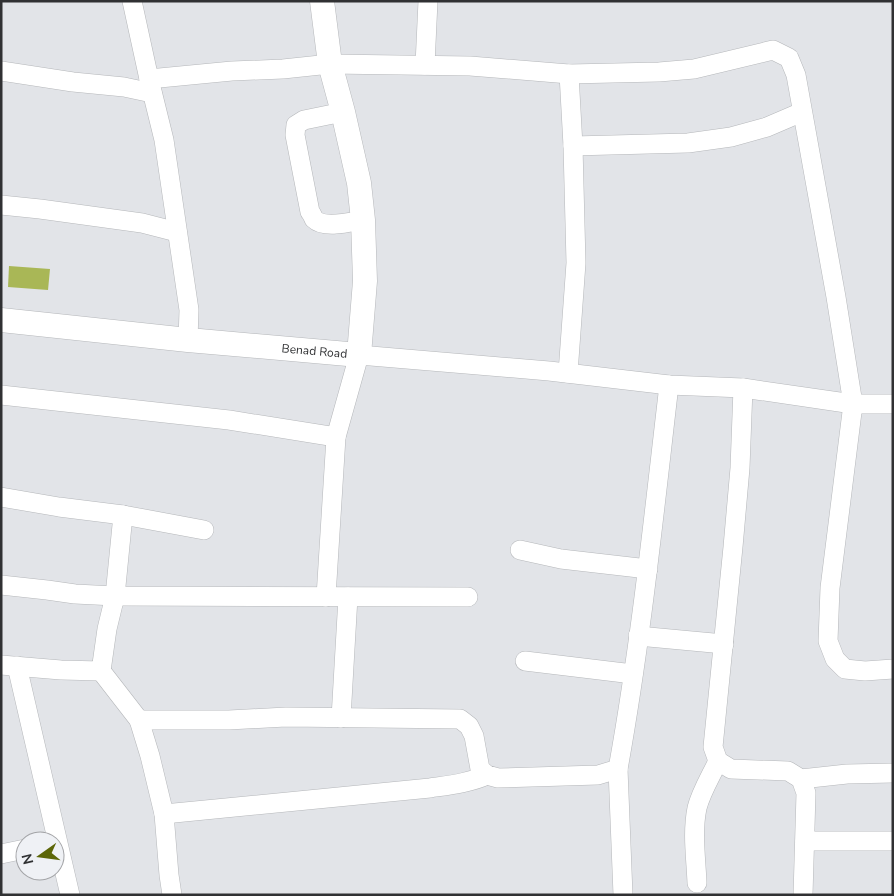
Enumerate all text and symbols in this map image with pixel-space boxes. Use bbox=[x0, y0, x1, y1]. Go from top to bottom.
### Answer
street label: Benad Road bbox=[281, 340, 348, 362]
north arrow bbox=[15, 831, 65, 881]
text: N bbox=[17, 852, 38, 866]

